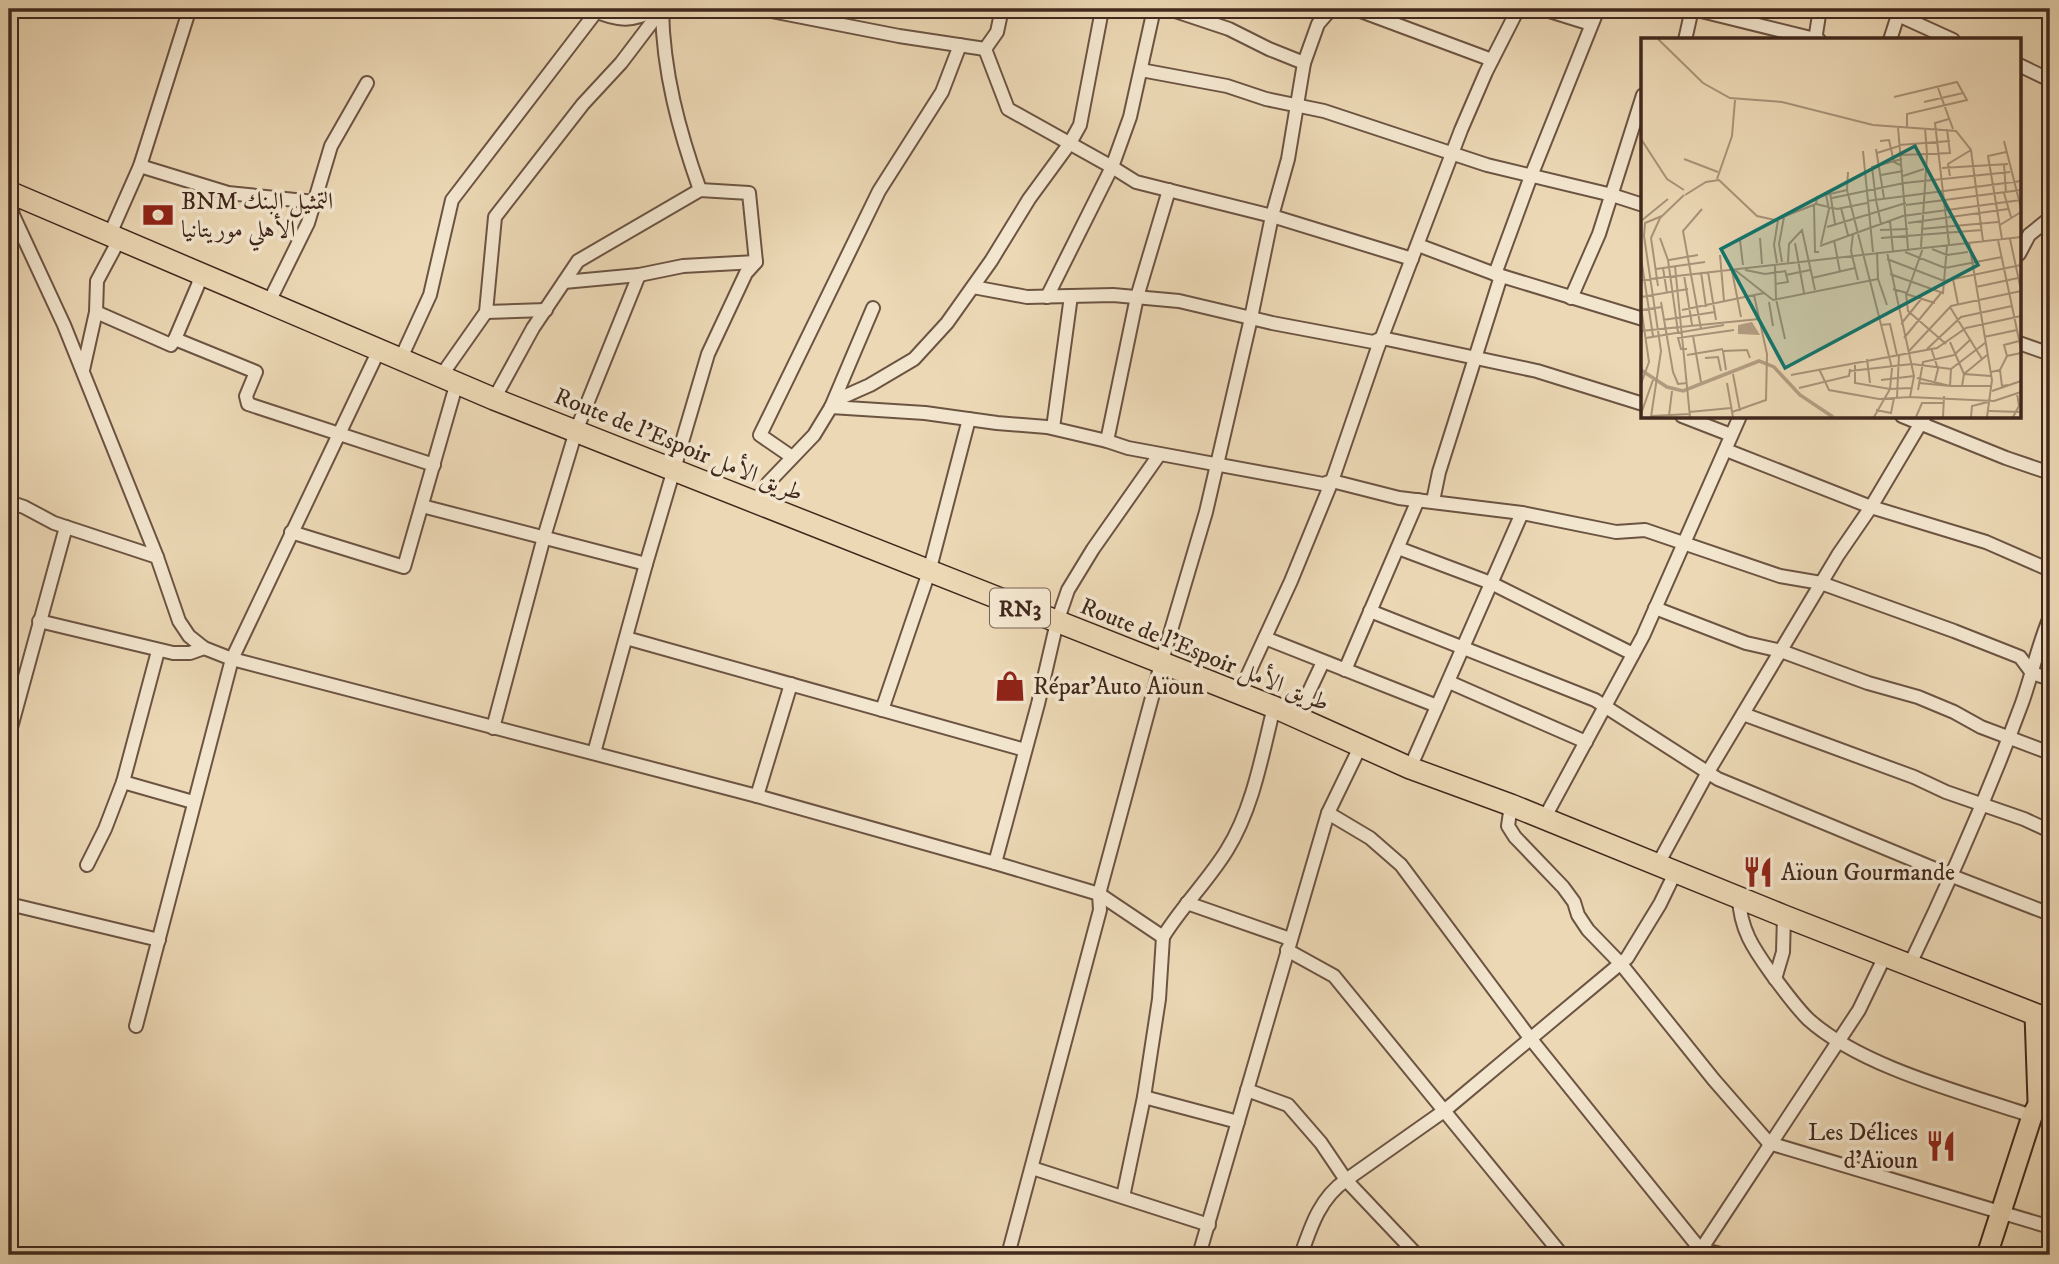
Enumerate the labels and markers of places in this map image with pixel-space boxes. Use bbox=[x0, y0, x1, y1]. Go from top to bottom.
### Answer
place label: BNM التمثيل البنك الأهلي موريتانيا bbox=[181, 187, 333, 252]
bank icon: BNM التمثيل البنك الأهلي موريتانيا bbox=[141, 198, 175, 232]
shop icon: Répar'Auto Aïoun bbox=[993, 669, 1027, 703]
place label: Répar'Auto Aïoun bbox=[1033, 672, 1204, 702]
restaurant icon: Aïoun Gourmande bbox=[1741, 855, 1775, 889]
place label: Aïoun Gourmande bbox=[1781, 858, 1955, 888]
place label: Les Délices d'Aïoun bbox=[1808, 1118, 1918, 1176]
restaurant icon: Les Délices d'Aïoun bbox=[1924, 1129, 1958, 1163]

